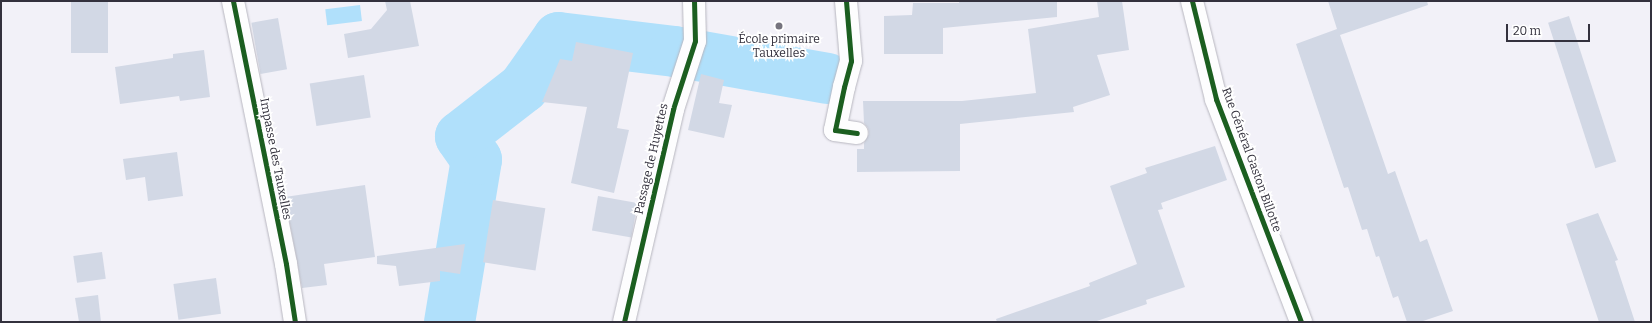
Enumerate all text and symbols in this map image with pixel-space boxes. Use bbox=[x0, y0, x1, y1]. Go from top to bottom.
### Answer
scale bar bbox=[1508, 16, 1592, 42]
marker: École primaire Tauxelles bbox=[774, 21, 784, 31]
text: 20 m bbox=[1513, 24, 1541, 38]
place label: École primaire Tauxelles bbox=[738, 33, 820, 61]
street label: Rue Général Gaston Billotte bbox=[1218, 86, 1284, 234]
street label: Impasse des Tauxelles bbox=[256, 97, 294, 221]
street label: Passage de Huyettes bbox=[632, 102, 672, 216]

